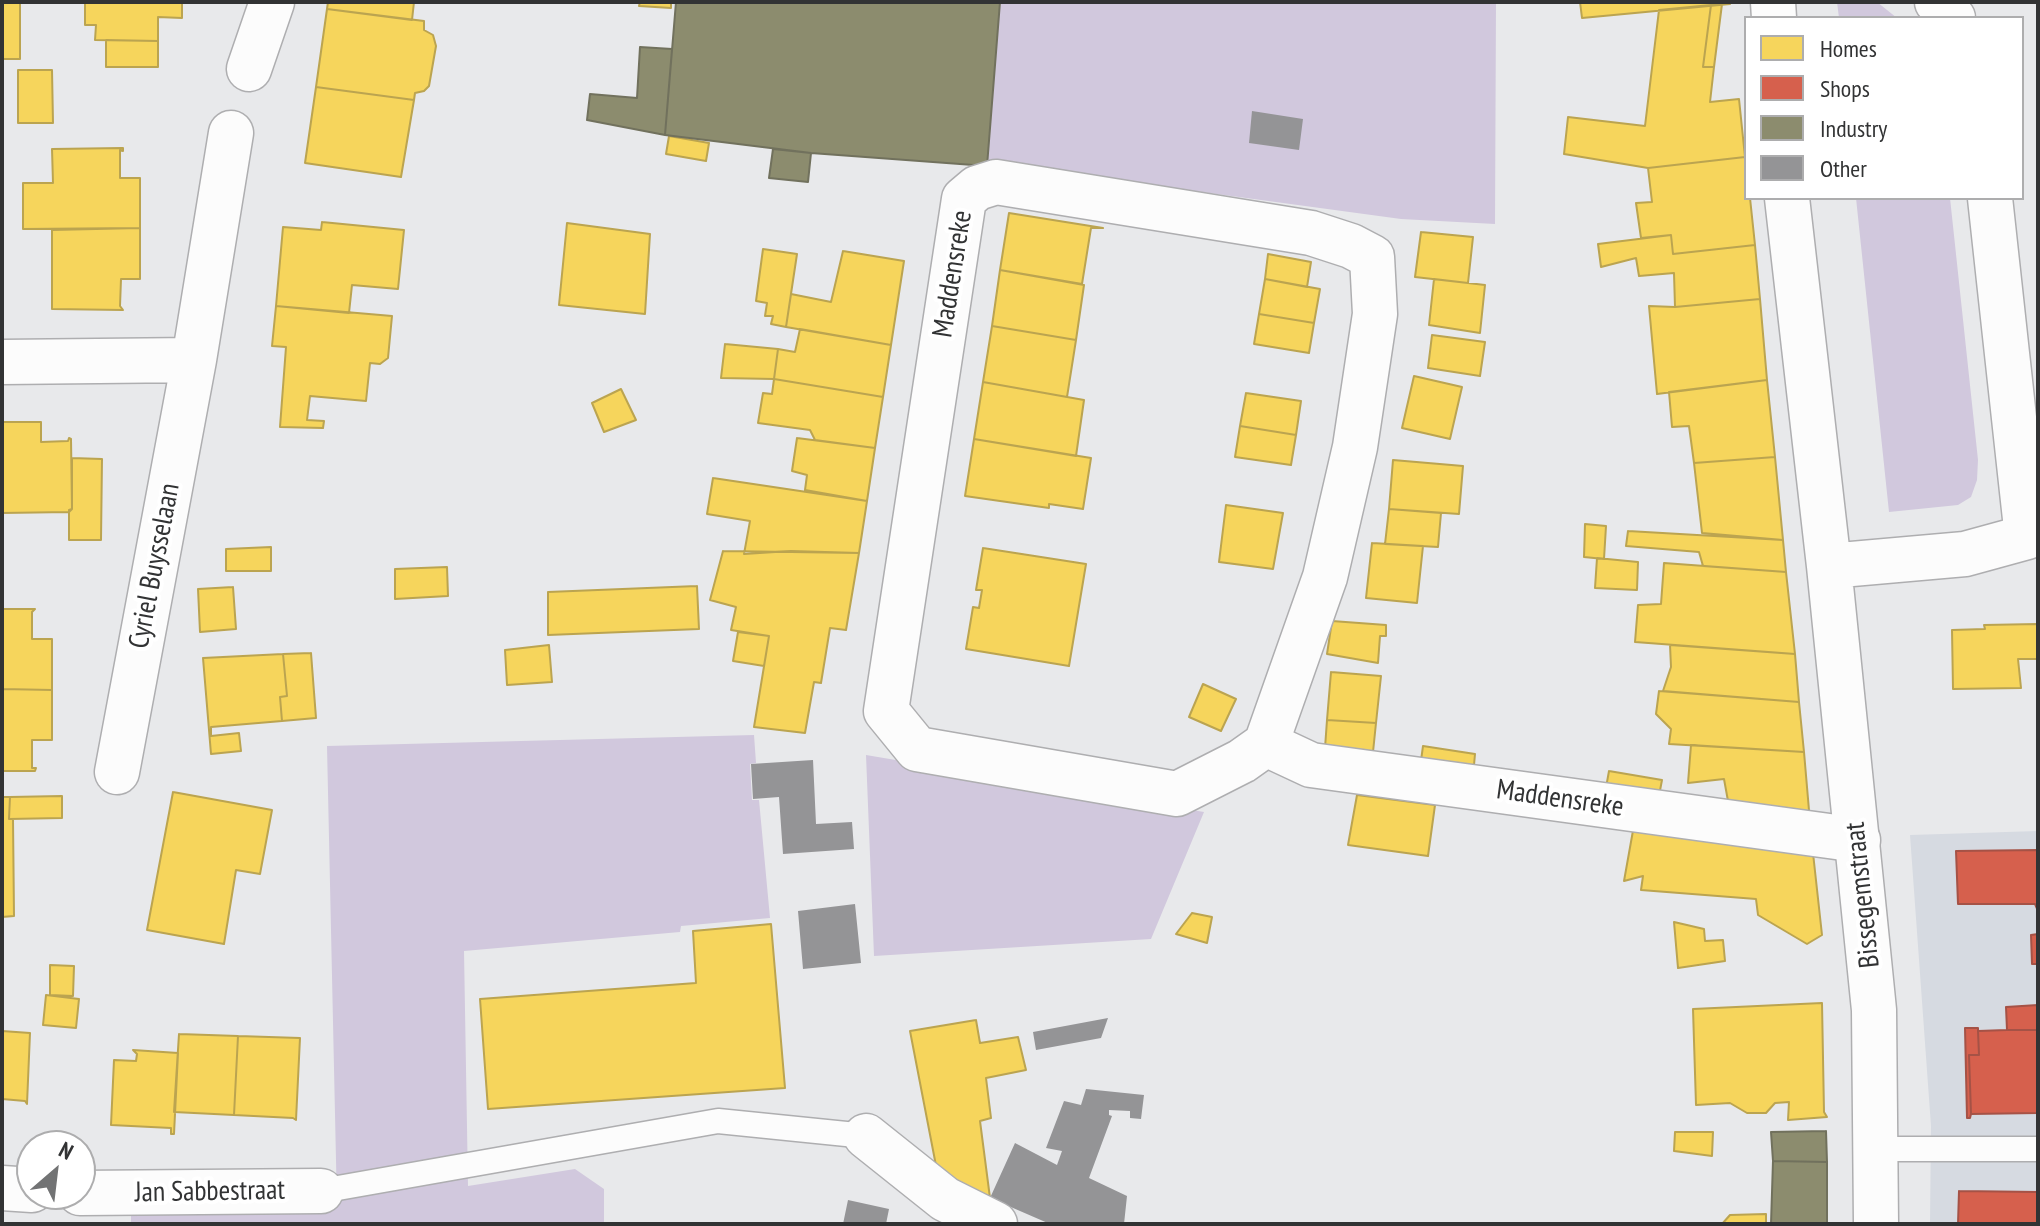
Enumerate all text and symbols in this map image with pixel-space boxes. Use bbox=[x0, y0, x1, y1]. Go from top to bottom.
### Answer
legend bbox=[1744, 16, 2024, 200]
text: Homes bbox=[1820, 33, 1877, 64]
text: Shops bbox=[1820, 73, 1870, 104]
text: Industry bbox=[1820, 113, 1887, 144]
text: Other bbox=[1820, 153, 1867, 184]
street label: Maddensreke bbox=[926, 208, 980, 340]
street label: Cyriel Buysselaan bbox=[123, 480, 187, 652]
street label: Maddensreke bbox=[1494, 773, 1626, 825]
street label: Bissegemstraat bbox=[1839, 820, 1887, 970]
north arrow bbox=[16, 1130, 96, 1210]
text: N bbox=[54, 1135, 78, 1166]
street label: Jan Sabbestraat bbox=[135, 1174, 285, 1210]

